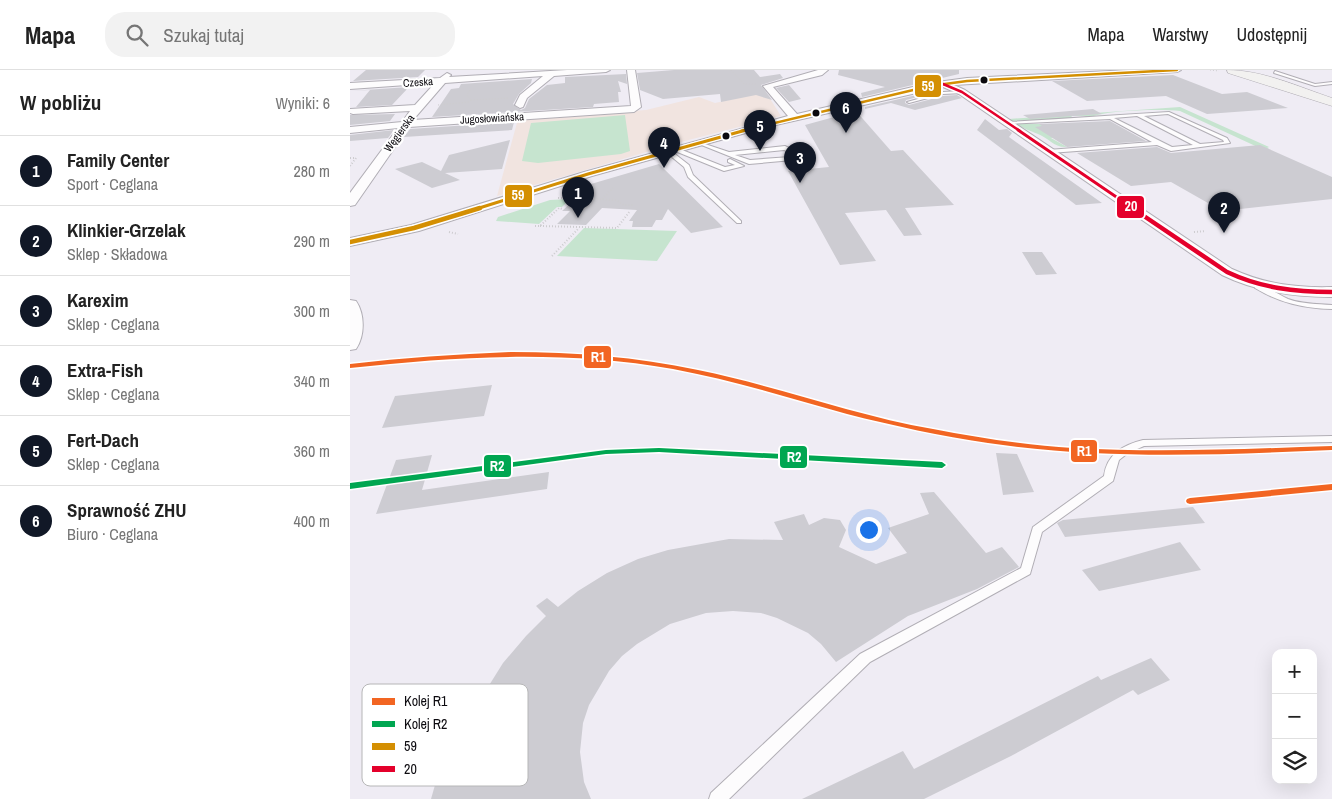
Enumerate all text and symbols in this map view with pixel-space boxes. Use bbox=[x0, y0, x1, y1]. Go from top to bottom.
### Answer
search box bbox=[105, 12, 455, 57]
text: Mapa bbox=[25, 19, 75, 51]
icon: search bbox=[123, 21, 151, 49]
text: Szukaj tutaj bbox=[163, 22, 244, 48]
text: Mapa bbox=[1087, 22, 1124, 47]
text: Warstwy bbox=[1152, 22, 1208, 47]
text: Udostępnij bbox=[1236, 22, 1307, 47]
street label: Czeska bbox=[403, 74, 433, 90]
line badge: 59 bbox=[914, 74, 942, 98]
unlabelled marker bbox=[979, 75, 989, 85]
text: 59 bbox=[922, 77, 934, 95]
text: W pobliżu bbox=[20, 88, 101, 117]
text: Wyniki: 6 bbox=[275, 92, 330, 114]
pin: 6 bbox=[830, 92, 862, 133]
unlabelled marker bbox=[811, 108, 821, 118]
street label: Jugosłowiańska bbox=[460, 109, 524, 127]
pin: 5 bbox=[744, 110, 776, 151]
street label: Węgierska bbox=[381, 112, 417, 154]
pin: 4 bbox=[648, 127, 680, 168]
unlabelled marker bbox=[721, 131, 731, 141]
pin: 3 bbox=[784, 142, 816, 183]
text: Family Center bbox=[67, 147, 169, 173]
text: 1 bbox=[32, 160, 40, 182]
text: 280 m bbox=[294, 160, 330, 182]
text: Sport · Ceglana bbox=[67, 173, 158, 195]
pin: 1 bbox=[562, 177, 594, 218]
line badge: 59 bbox=[504, 184, 533, 208]
text: 59 bbox=[512, 186, 524, 204]
pin: 2 bbox=[1208, 192, 1240, 233]
line badge: 20 bbox=[1116, 195, 1145, 219]
text: 20 bbox=[1125, 197, 1137, 215]
text: Klinkier-Grzelak bbox=[67, 217, 186, 243]
text: 2 bbox=[32, 230, 40, 252]
text: 290 m bbox=[294, 230, 330, 252]
text: Sklep · Składowa bbox=[67, 243, 168, 265]
text: Karexim bbox=[67, 287, 128, 313]
text: 3 bbox=[32, 300, 40, 322]
text: 300 m bbox=[294, 300, 330, 322]
text: Sklep · Ceglana bbox=[67, 313, 160, 335]
line badge: R1 bbox=[583, 345, 612, 369]
text: R1 bbox=[591, 348, 606, 366]
text: Extra-Fish bbox=[67, 357, 143, 383]
text: 4 bbox=[32, 370, 40, 392]
text: 340 m bbox=[294, 370, 330, 392]
text: Sklep · Ceglana bbox=[67, 383, 160, 405]
text: Fert-Dach bbox=[67, 427, 139, 453]
line badge: R1 bbox=[1070, 439, 1098, 463]
text: 5 bbox=[32, 440, 40, 462]
text: 360 m bbox=[294, 440, 330, 462]
text: R1 bbox=[1077, 442, 1092, 460]
line badge: R2 bbox=[779, 445, 808, 469]
text: R2 bbox=[787, 448, 801, 466]
text: Sklep · Ceglana bbox=[67, 453, 160, 475]
line badge: R2 bbox=[483, 454, 512, 478]
text: R2 bbox=[490, 457, 504, 475]
text: Sprawność ZHU bbox=[67, 497, 186, 523]
text: 6 bbox=[32, 510, 40, 532]
text: 400 m bbox=[294, 510, 330, 532]
your location bbox=[856, 517, 882, 543]
text: Biuro · Ceglana bbox=[67, 523, 158, 545]
map controls bbox=[1272, 649, 1317, 784]
button: + bbox=[1272, 649, 1317, 694]
legend bbox=[362, 684, 528, 786]
text: Kolej R1 bbox=[404, 692, 448, 710]
button: − bbox=[1272, 694, 1317, 739]
text: Kolej R2 bbox=[404, 715, 447, 733]
text: 59 bbox=[404, 737, 417, 755]
button: layers bbox=[1272, 739, 1317, 784]
text: 20 bbox=[404, 760, 417, 778]

